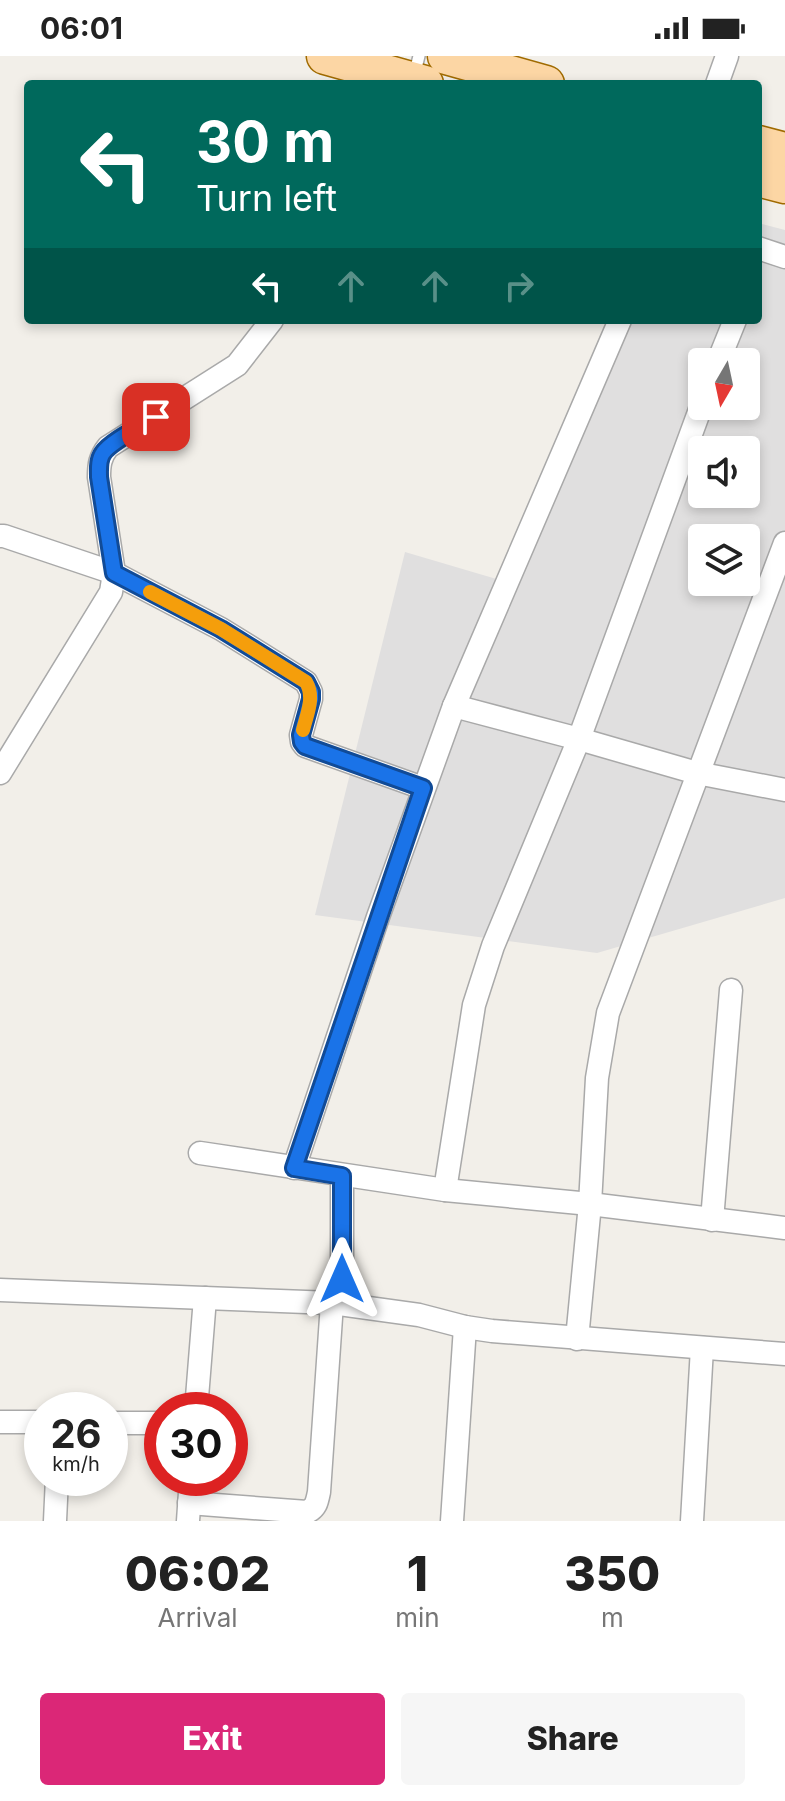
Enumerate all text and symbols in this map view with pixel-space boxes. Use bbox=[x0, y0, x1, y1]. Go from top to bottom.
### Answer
text: 06:01 bbox=[40, 10, 123, 46]
text: 30 m bbox=[196, 108, 334, 176]
icon: left bbox=[64, 112, 168, 216]
text: Turn left bbox=[196, 176, 337, 220]
icon: left bbox=[245, 264, 289, 308]
icon: ahead bbox=[329, 264, 373, 308]
icon: ahead bbox=[413, 264, 457, 308]
icon: right bbox=[497, 264, 541, 308]
north arrow bbox=[688, 348, 760, 420]
map controls bbox=[688, 348, 760, 596]
pin bbox=[122, 383, 190, 451]
icon: arrive bbox=[134, 395, 178, 439]
button: sound bbox=[688, 436, 760, 508]
button: layers bbox=[688, 524, 760, 596]
position arrow bbox=[300, 1237, 384, 1321]
speed limit sign: 30 bbox=[144, 1392, 248, 1496]
text: 26 bbox=[50, 1409, 102, 1458]
text: km/h bbox=[52, 1452, 100, 1476]
text: 06:02 bbox=[125, 1544, 270, 1603]
text: 1 bbox=[407, 1544, 428, 1603]
text: 350 bbox=[564, 1544, 660, 1603]
text: Arrival bbox=[158, 1602, 238, 1633]
text: min bbox=[395, 1602, 440, 1633]
text: m bbox=[601, 1602, 624, 1633]
button: Exit bbox=[40, 1693, 385, 1785]
button: Share bbox=[401, 1693, 745, 1785]

